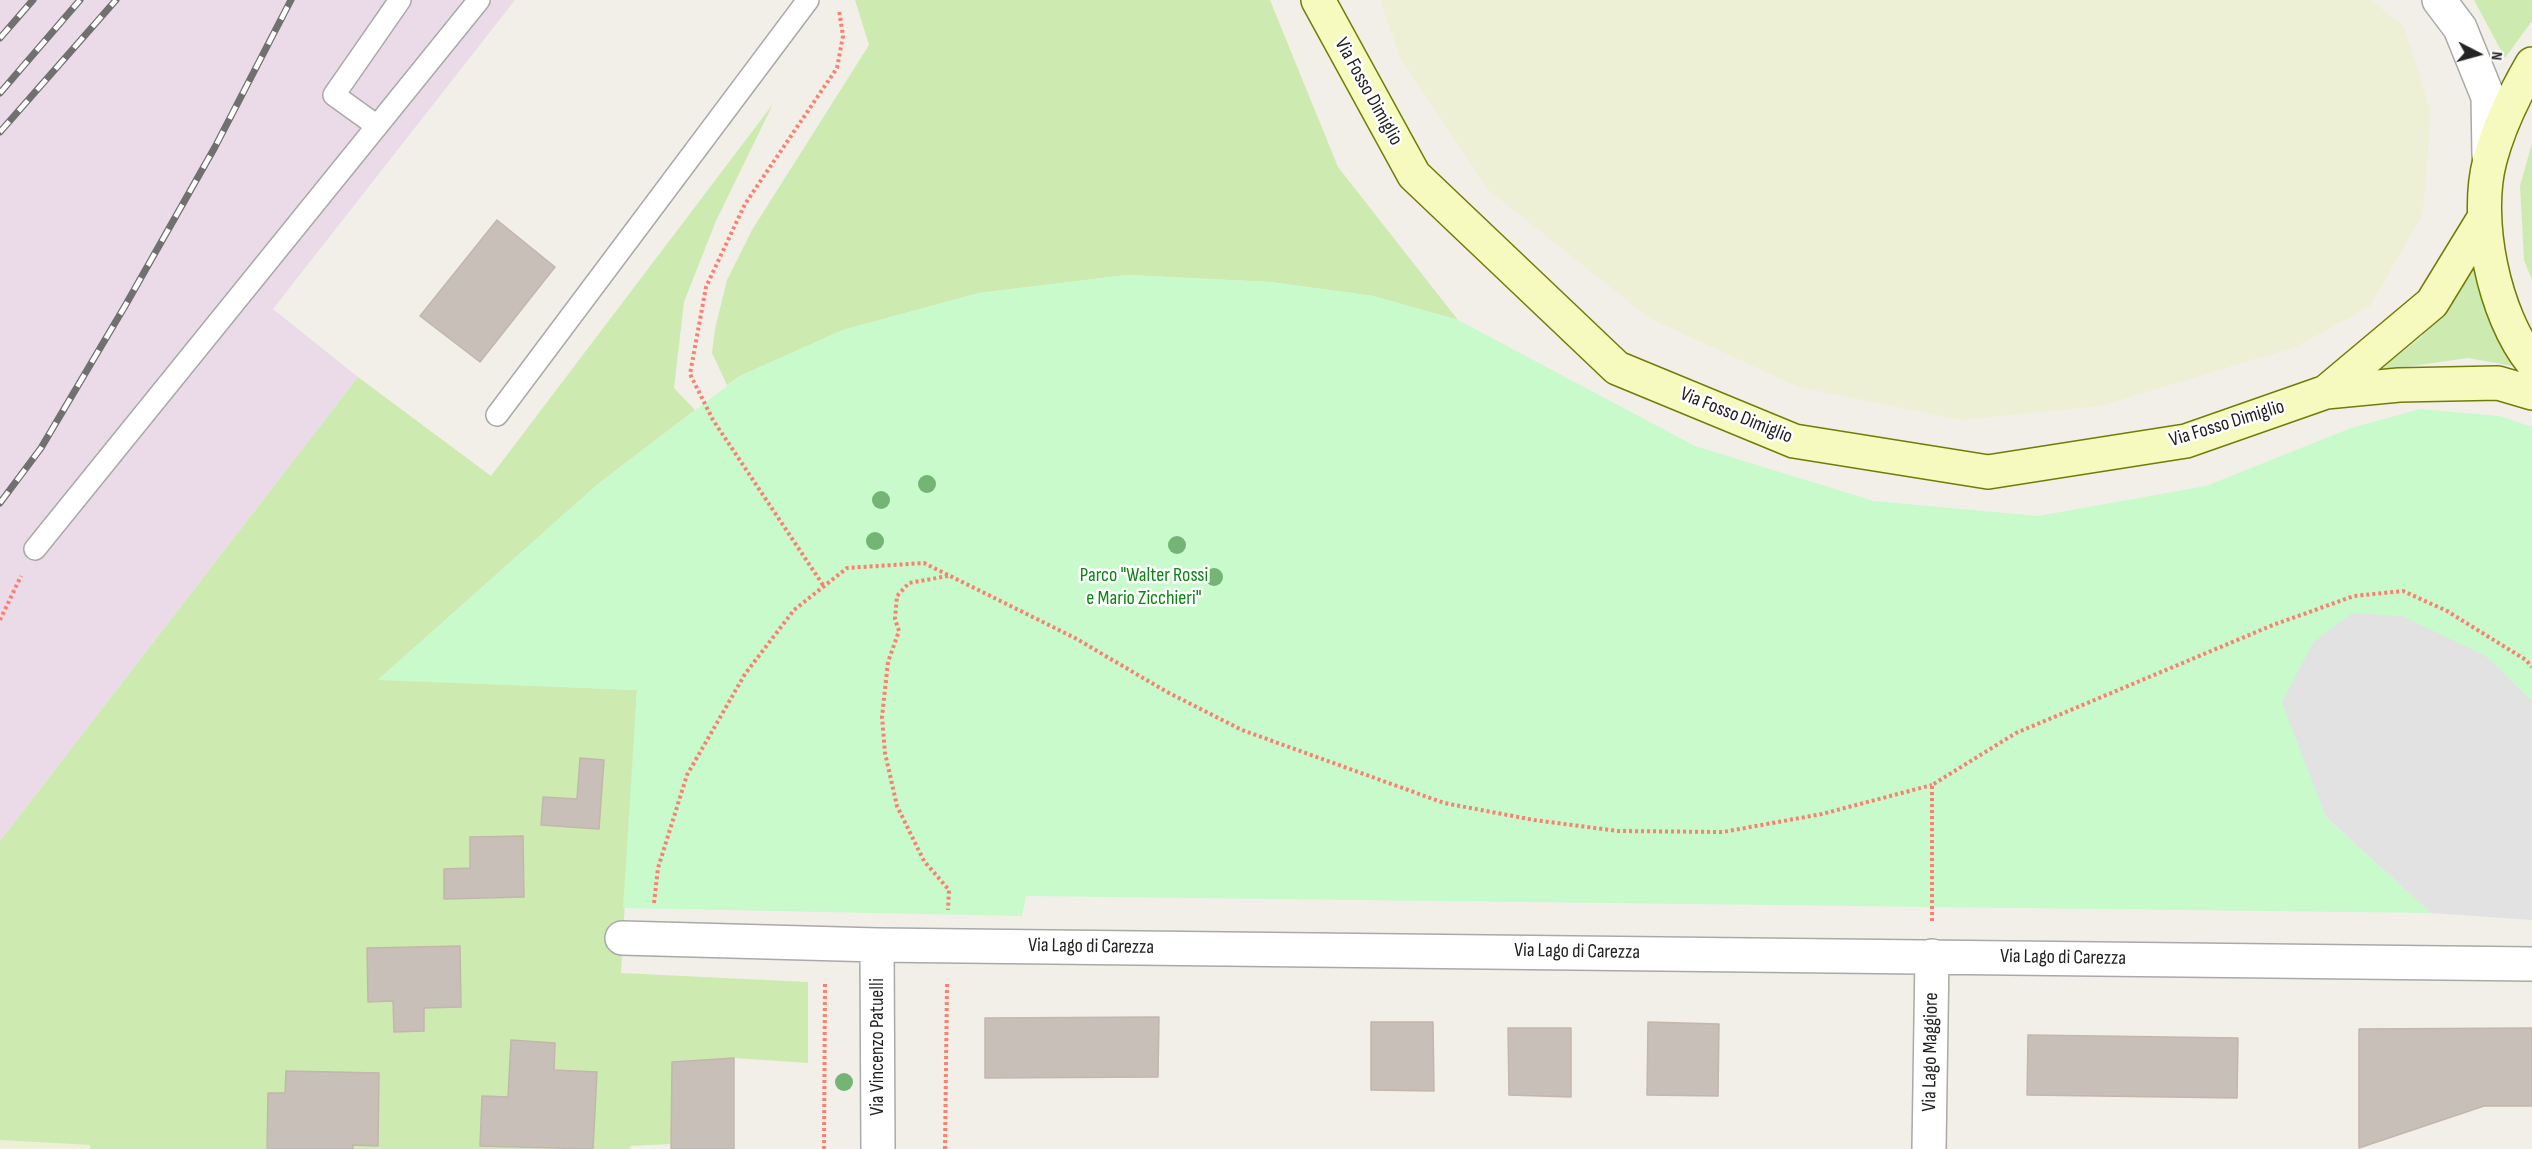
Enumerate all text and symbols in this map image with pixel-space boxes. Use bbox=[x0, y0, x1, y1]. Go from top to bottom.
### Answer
north arrow bbox=[2448, 24, 2508, 84]
street label: Via Fosso Dimiglio bbox=[1329, 34, 1407, 150]
text: N bbox=[2487, 51, 2506, 61]
street label: Via Fosso Dimiglio bbox=[1676, 383, 1796, 449]
street label: Via Fosso Dimiglio bbox=[2167, 395, 2287, 453]
park label: Parco "Walter Rossi e Mario Zicchieri" bbox=[1080, 564, 1208, 611]
street label: Via Lago di Carezza bbox=[1028, 934, 1154, 960]
street label: Via Lago di Carezza bbox=[1514, 939, 1640, 965]
street label: Via Lago di Carezza bbox=[2000, 945, 2126, 971]
street label: Via Vincenzo Patuelli bbox=[866, 978, 890, 1116]
street label: Via Lago Maggiore bbox=[1918, 992, 1944, 1112]

